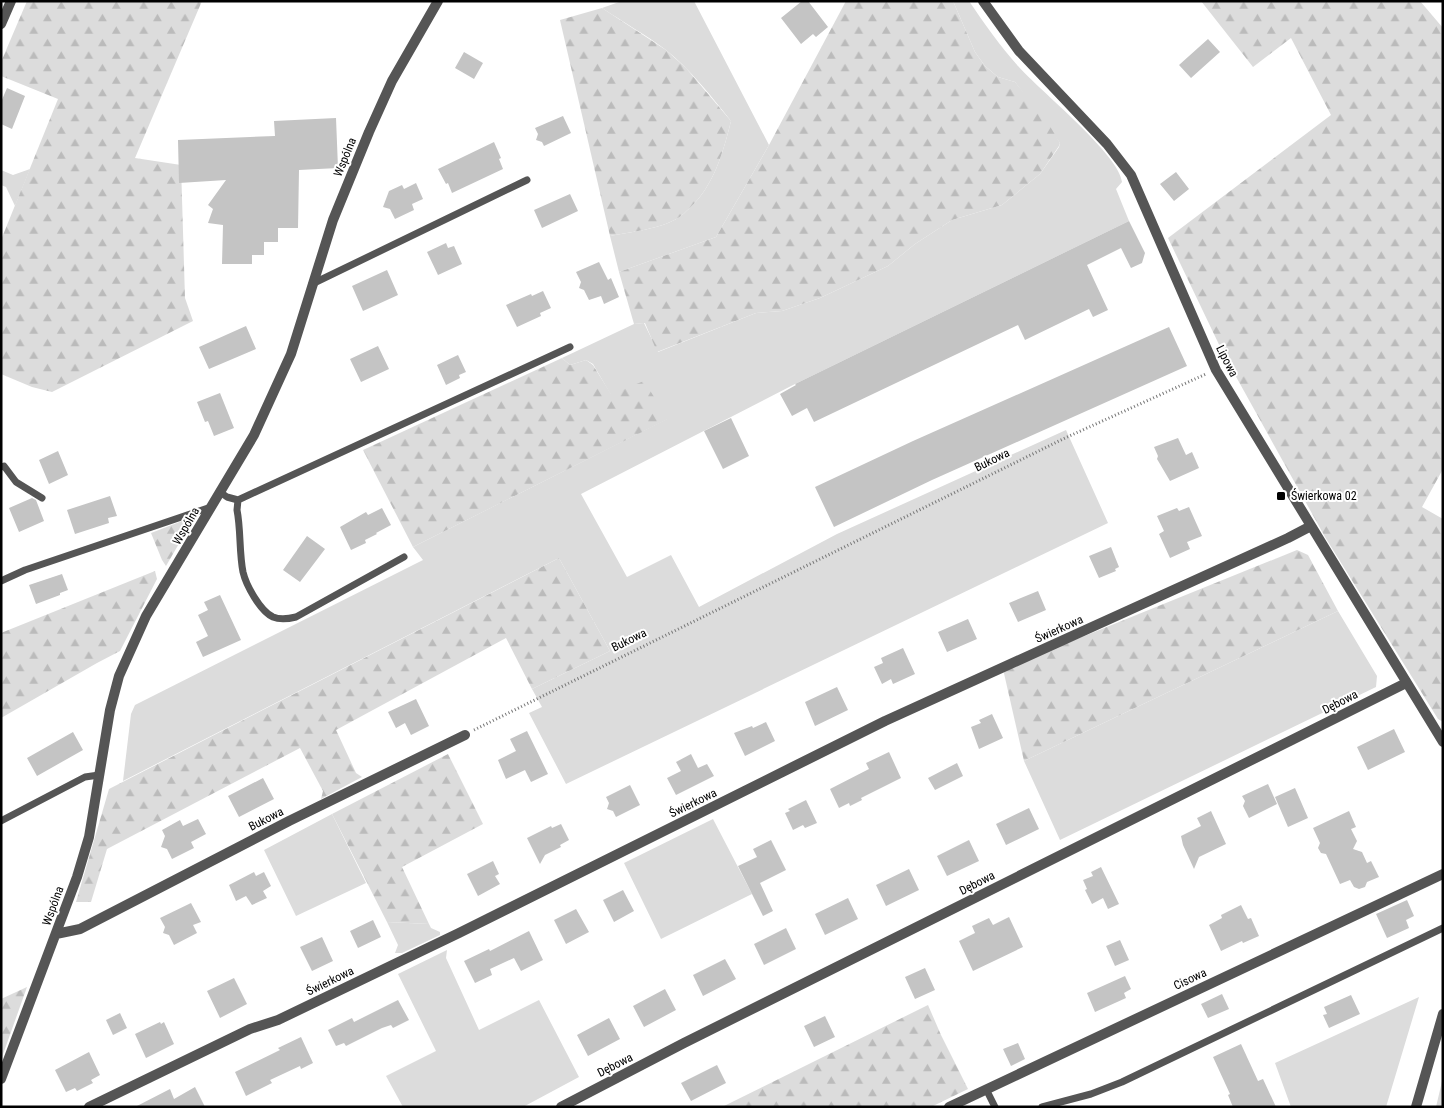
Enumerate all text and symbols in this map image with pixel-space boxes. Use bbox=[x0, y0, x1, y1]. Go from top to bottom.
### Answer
street label: Wspólna bbox=[331, 135, 359, 179]
street label: Lipowa bbox=[1213, 343, 1241, 380]
street label: Bukowa bbox=[972, 445, 1012, 474]
place label: Świerkowa 02 bbox=[1291, 488, 1357, 503]
marker: Świerkowa 02 bbox=[1275, 490, 1287, 502]
street label: Wspólna bbox=[170, 505, 202, 547]
street label: Świerkowa bbox=[1032, 611, 1085, 646]
street label: Bukowa bbox=[609, 625, 649, 654]
street label: Dębowa bbox=[1320, 687, 1360, 717]
street label: Świerkowa bbox=[667, 785, 719, 820]
street label: Bukowa bbox=[246, 804, 286, 834]
street label: Dębowa bbox=[957, 868, 997, 898]
street label: Wspólna bbox=[39, 884, 67, 928]
street label: Świerkowa bbox=[304, 963, 356, 998]
street label: Cisowa bbox=[1171, 965, 1209, 993]
street label: Dębowa bbox=[595, 1050, 635, 1080]

